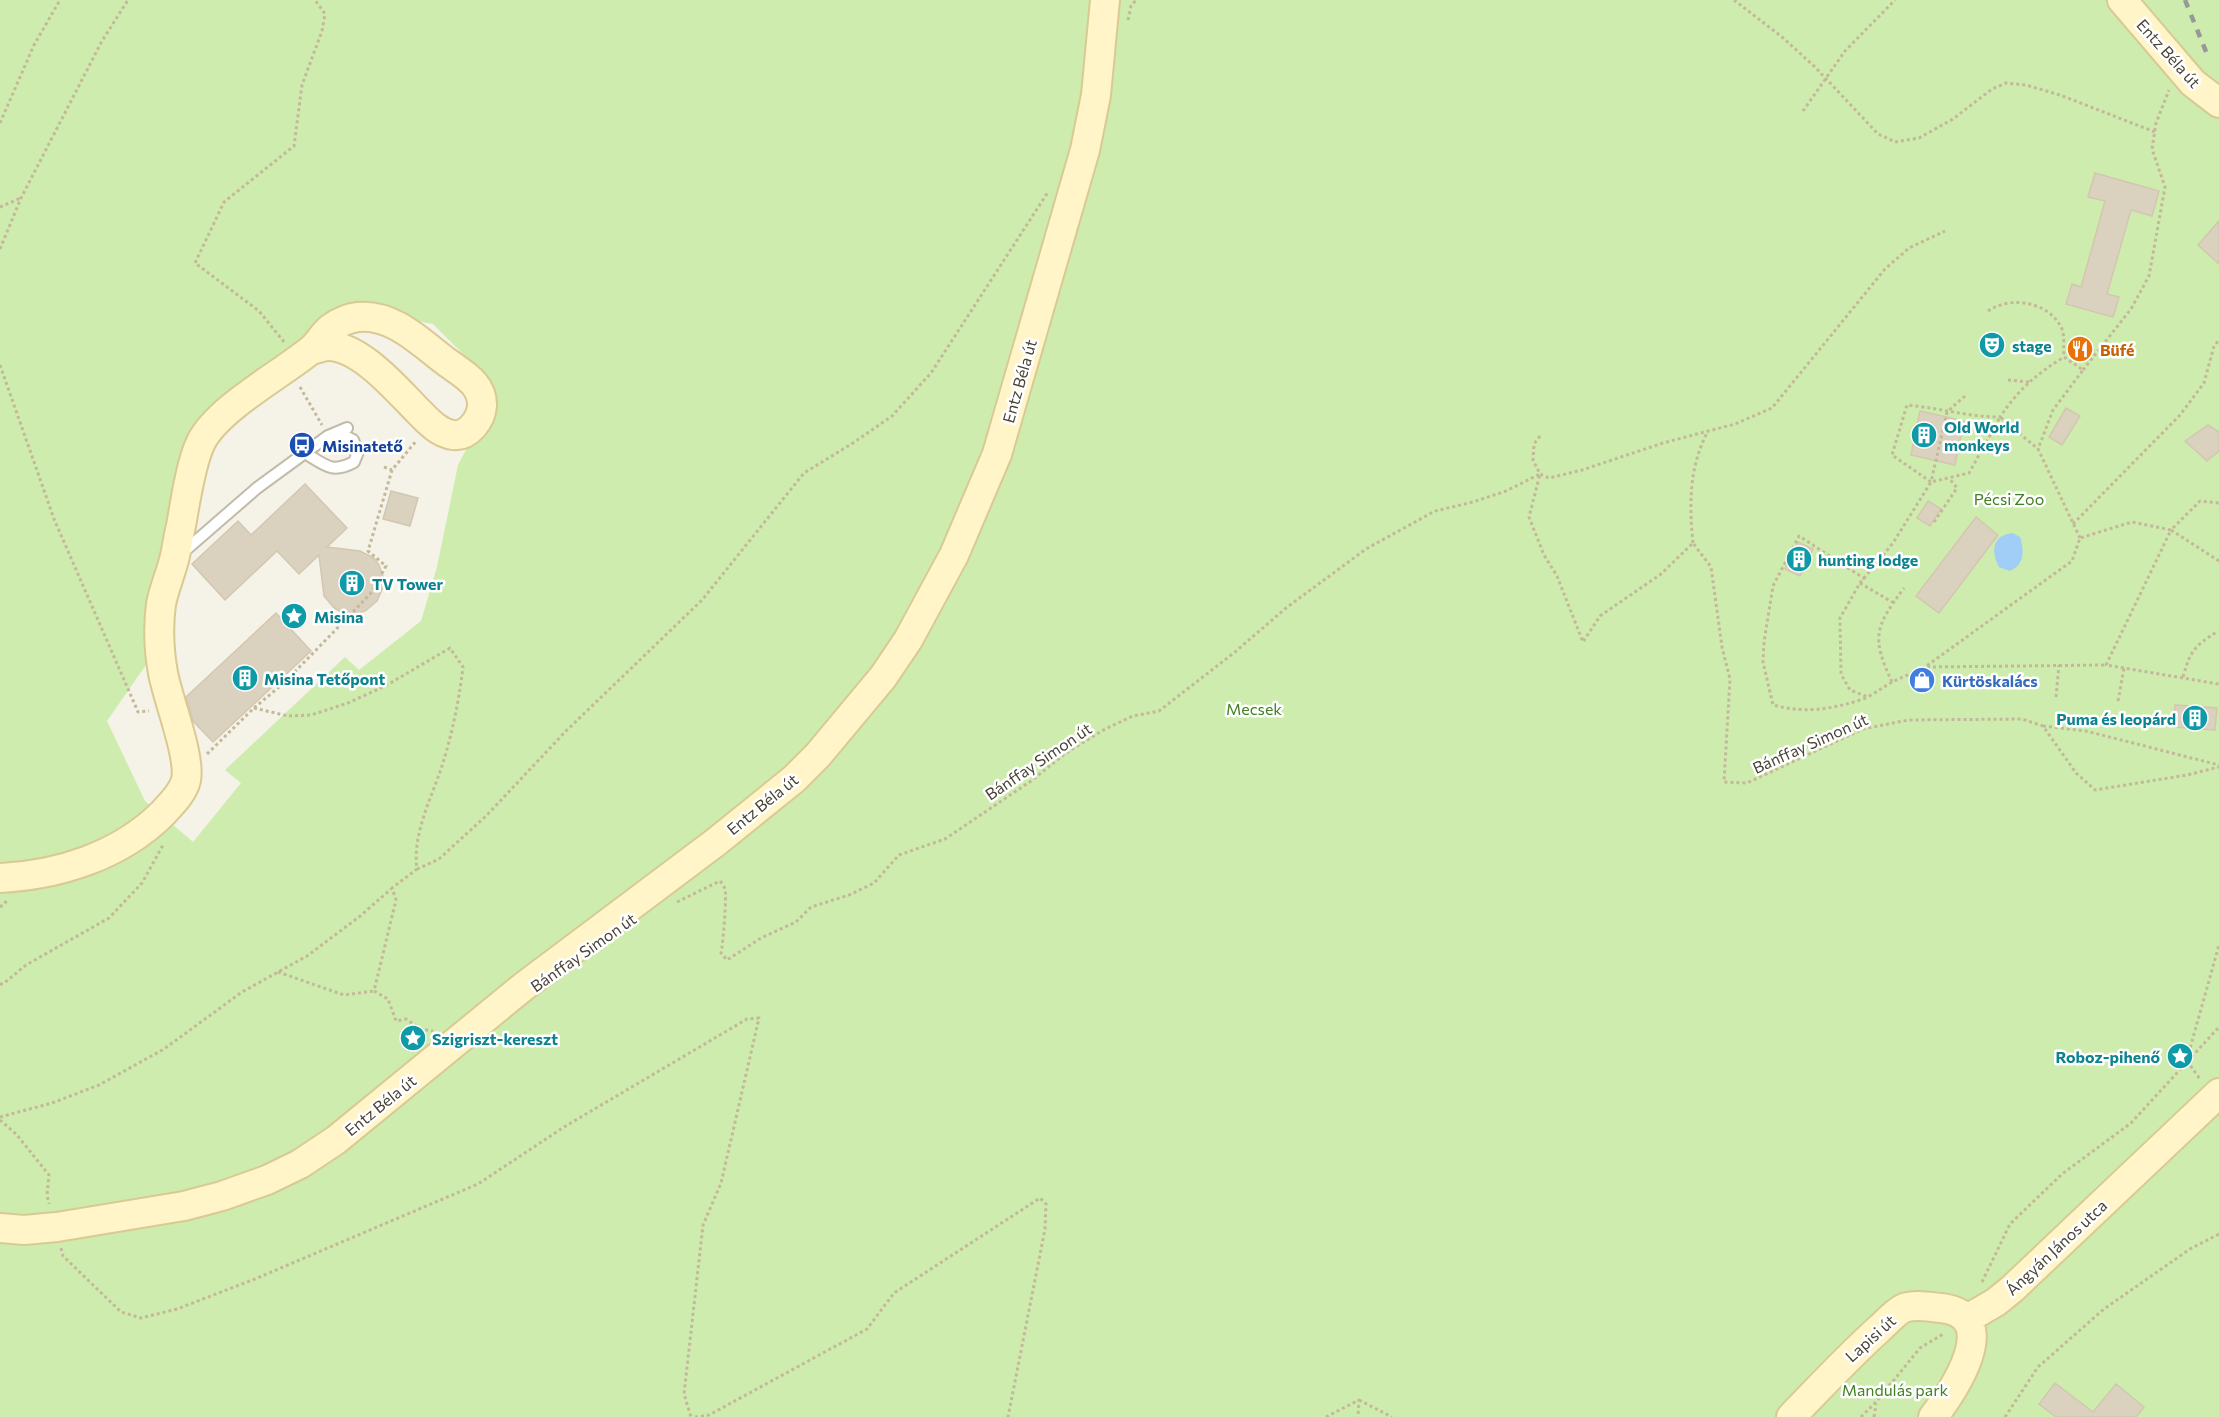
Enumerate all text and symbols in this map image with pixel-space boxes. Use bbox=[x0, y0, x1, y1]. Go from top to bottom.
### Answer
street label: Entz Béla út bbox=[2133, 15, 2205, 92]
theatre icon: stage bbox=[1977, 330, 2007, 360]
restaurant icon: Büfé bbox=[2065, 334, 2095, 364]
place label: stage bbox=[2012, 336, 2052, 355]
street label: Entz Béla út bbox=[998, 337, 1040, 425]
place label: Büfé bbox=[2100, 340, 2134, 359]
place label: Old World monkeys bbox=[1944, 417, 2019, 454]
building icon: Old World monkeys bbox=[1909, 420, 1939, 450]
bus stop icon: Misinatető bbox=[287, 430, 317, 460]
place label: Misinatető bbox=[322, 436, 403, 455]
park label: Pécsi Zoo bbox=[1974, 489, 2044, 508]
building icon: hunting lodge bbox=[1784, 544, 1814, 574]
place label: hunting lodge bbox=[1818, 550, 1918, 569]
building icon: TV Tower bbox=[337, 568, 367, 598]
place label: TV Tower bbox=[372, 574, 443, 593]
place icon: Misina bbox=[279, 601, 309, 631]
place label: Misina bbox=[314, 607, 363, 626]
building icon: Misina Tetőpont bbox=[230, 663, 260, 693]
shop icon: Kürtöskalács bbox=[1907, 665, 1937, 695]
place label: Misina Tetőpont bbox=[264, 669, 386, 688]
place label: Kürtöskalács bbox=[1942, 671, 2038, 690]
park label: Mecsek bbox=[1226, 699, 1282, 718]
building icon: Puma és leopárd bbox=[2180, 703, 2210, 733]
street label: Bánffay Simon út bbox=[1749, 709, 1871, 777]
place label: Puma és leopárd bbox=[2056, 709, 2176, 728]
street label: Bánffay Simon út bbox=[981, 718, 1095, 804]
street label: Entz Béla út bbox=[723, 769, 802, 838]
street label: Bánffay Simon út bbox=[527, 908, 640, 995]
place icon: Szigriszt-kereszt bbox=[398, 1023, 428, 1053]
place label: Szigriszt-kereszt bbox=[432, 1029, 558, 1048]
place icon: Roboz-pihenő bbox=[2165, 1041, 2195, 1071]
place label: Roboz-pihenő bbox=[2055, 1047, 2160, 1066]
street label: Entz Béla út bbox=[341, 1070, 420, 1139]
street label: Ángyán János utca bbox=[2002, 1195, 2110, 1299]
street label: Lapisi út bbox=[1841, 1310, 1899, 1365]
park label: Mandulás park bbox=[1842, 1380, 1949, 1399]

